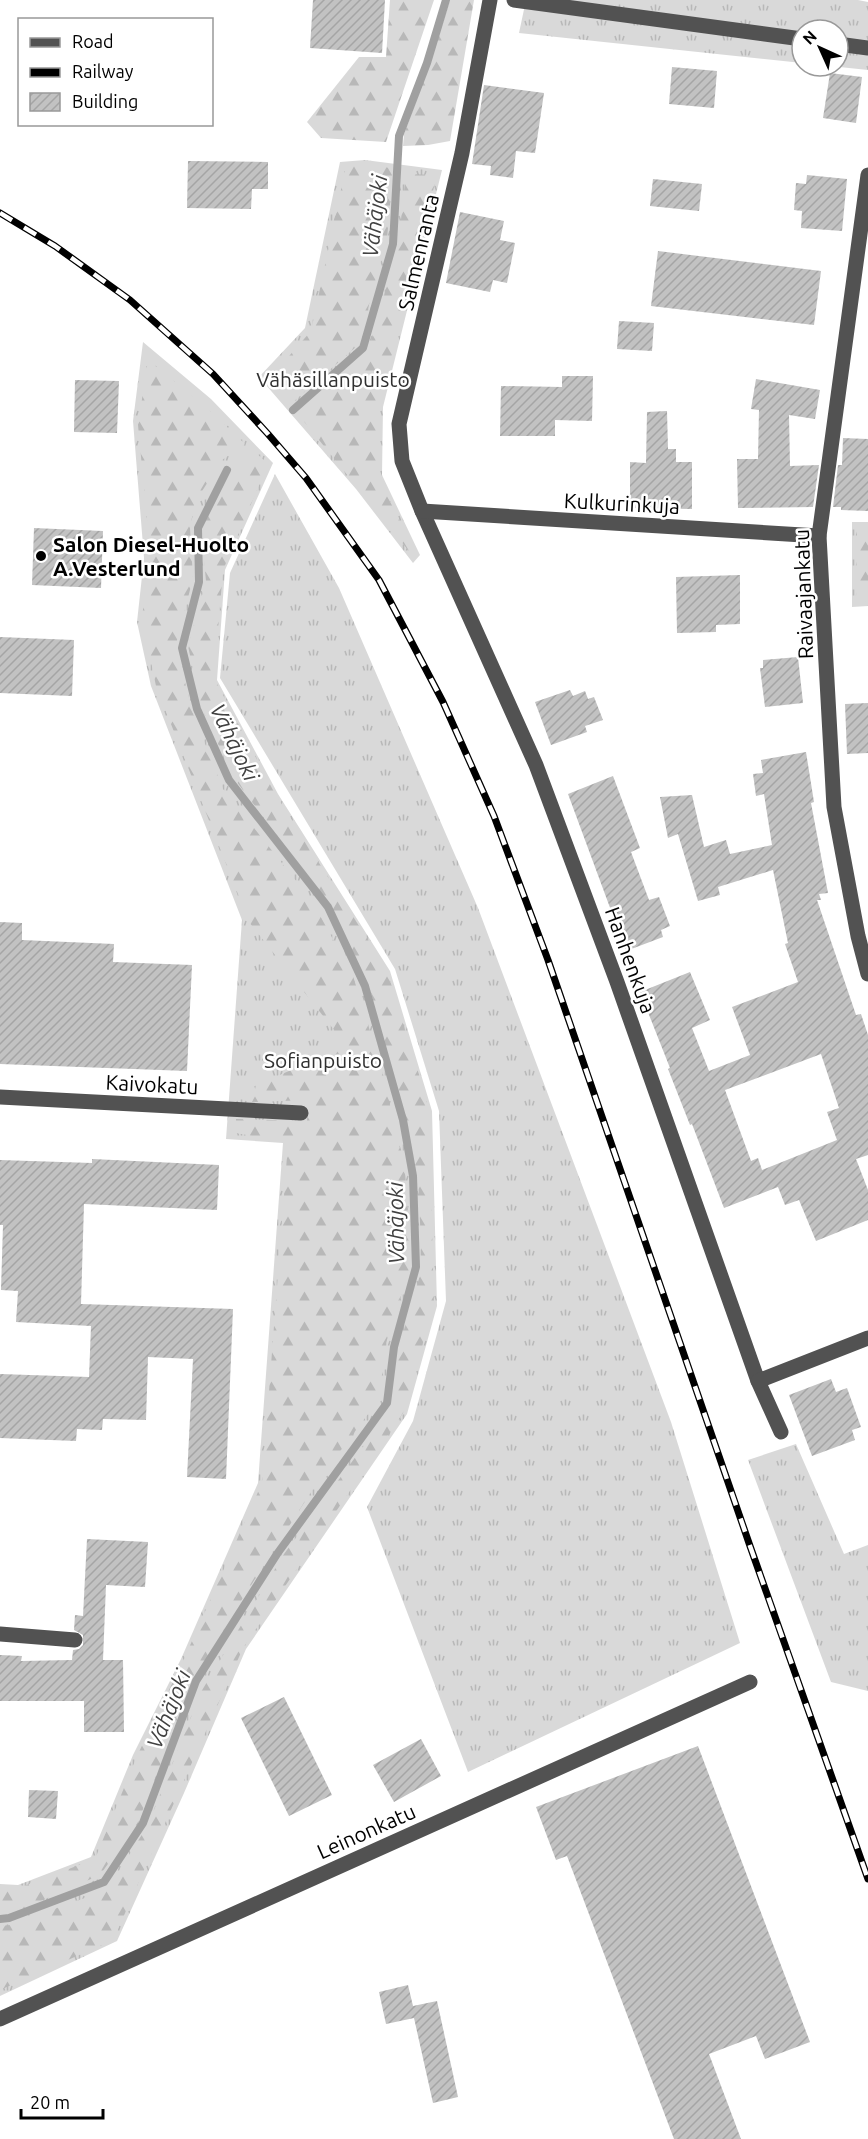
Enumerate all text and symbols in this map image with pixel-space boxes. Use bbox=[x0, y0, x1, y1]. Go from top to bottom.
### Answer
legend bbox=[18, 18, 213, 126]
north arrow bbox=[790, 18, 850, 78]
text: N bbox=[799, 27, 820, 48]
text: Road bbox=[72, 31, 114, 51]
text: Railway bbox=[72, 61, 134, 81]
text: Building bbox=[72, 91, 138, 111]
water label: Vähäjoki bbox=[357, 172, 392, 259]
street label: Salmenranta bbox=[393, 191, 443, 313]
park label: Vähäsillanpuisto bbox=[256, 367, 410, 391]
street label: Kulkurinkuja bbox=[563, 488, 681, 518]
street label: Raivaajankatu bbox=[789, 529, 817, 659]
place label: Salon Diesel-Huolto A.Vesterlund bbox=[53, 532, 249, 580]
marker: Salon Diesel-Huolto A.Vesterlund bbox=[34, 549, 48, 563]
water label: Vähäjoki bbox=[206, 699, 265, 786]
street label: Hanhenkuja bbox=[601, 904, 661, 1016]
park label: Sofianpuisto bbox=[264, 1048, 382, 1072]
street label: Kaivokatu bbox=[105, 1070, 199, 1098]
water label: Vähäjoki bbox=[382, 1180, 408, 1265]
water label: Vähäjoki bbox=[141, 1664, 196, 1752]
street label: Leinonkatu bbox=[313, 1799, 419, 1863]
scale bar bbox=[21, 2082, 104, 2120]
text: 20 m bbox=[30, 2092, 70, 2112]

